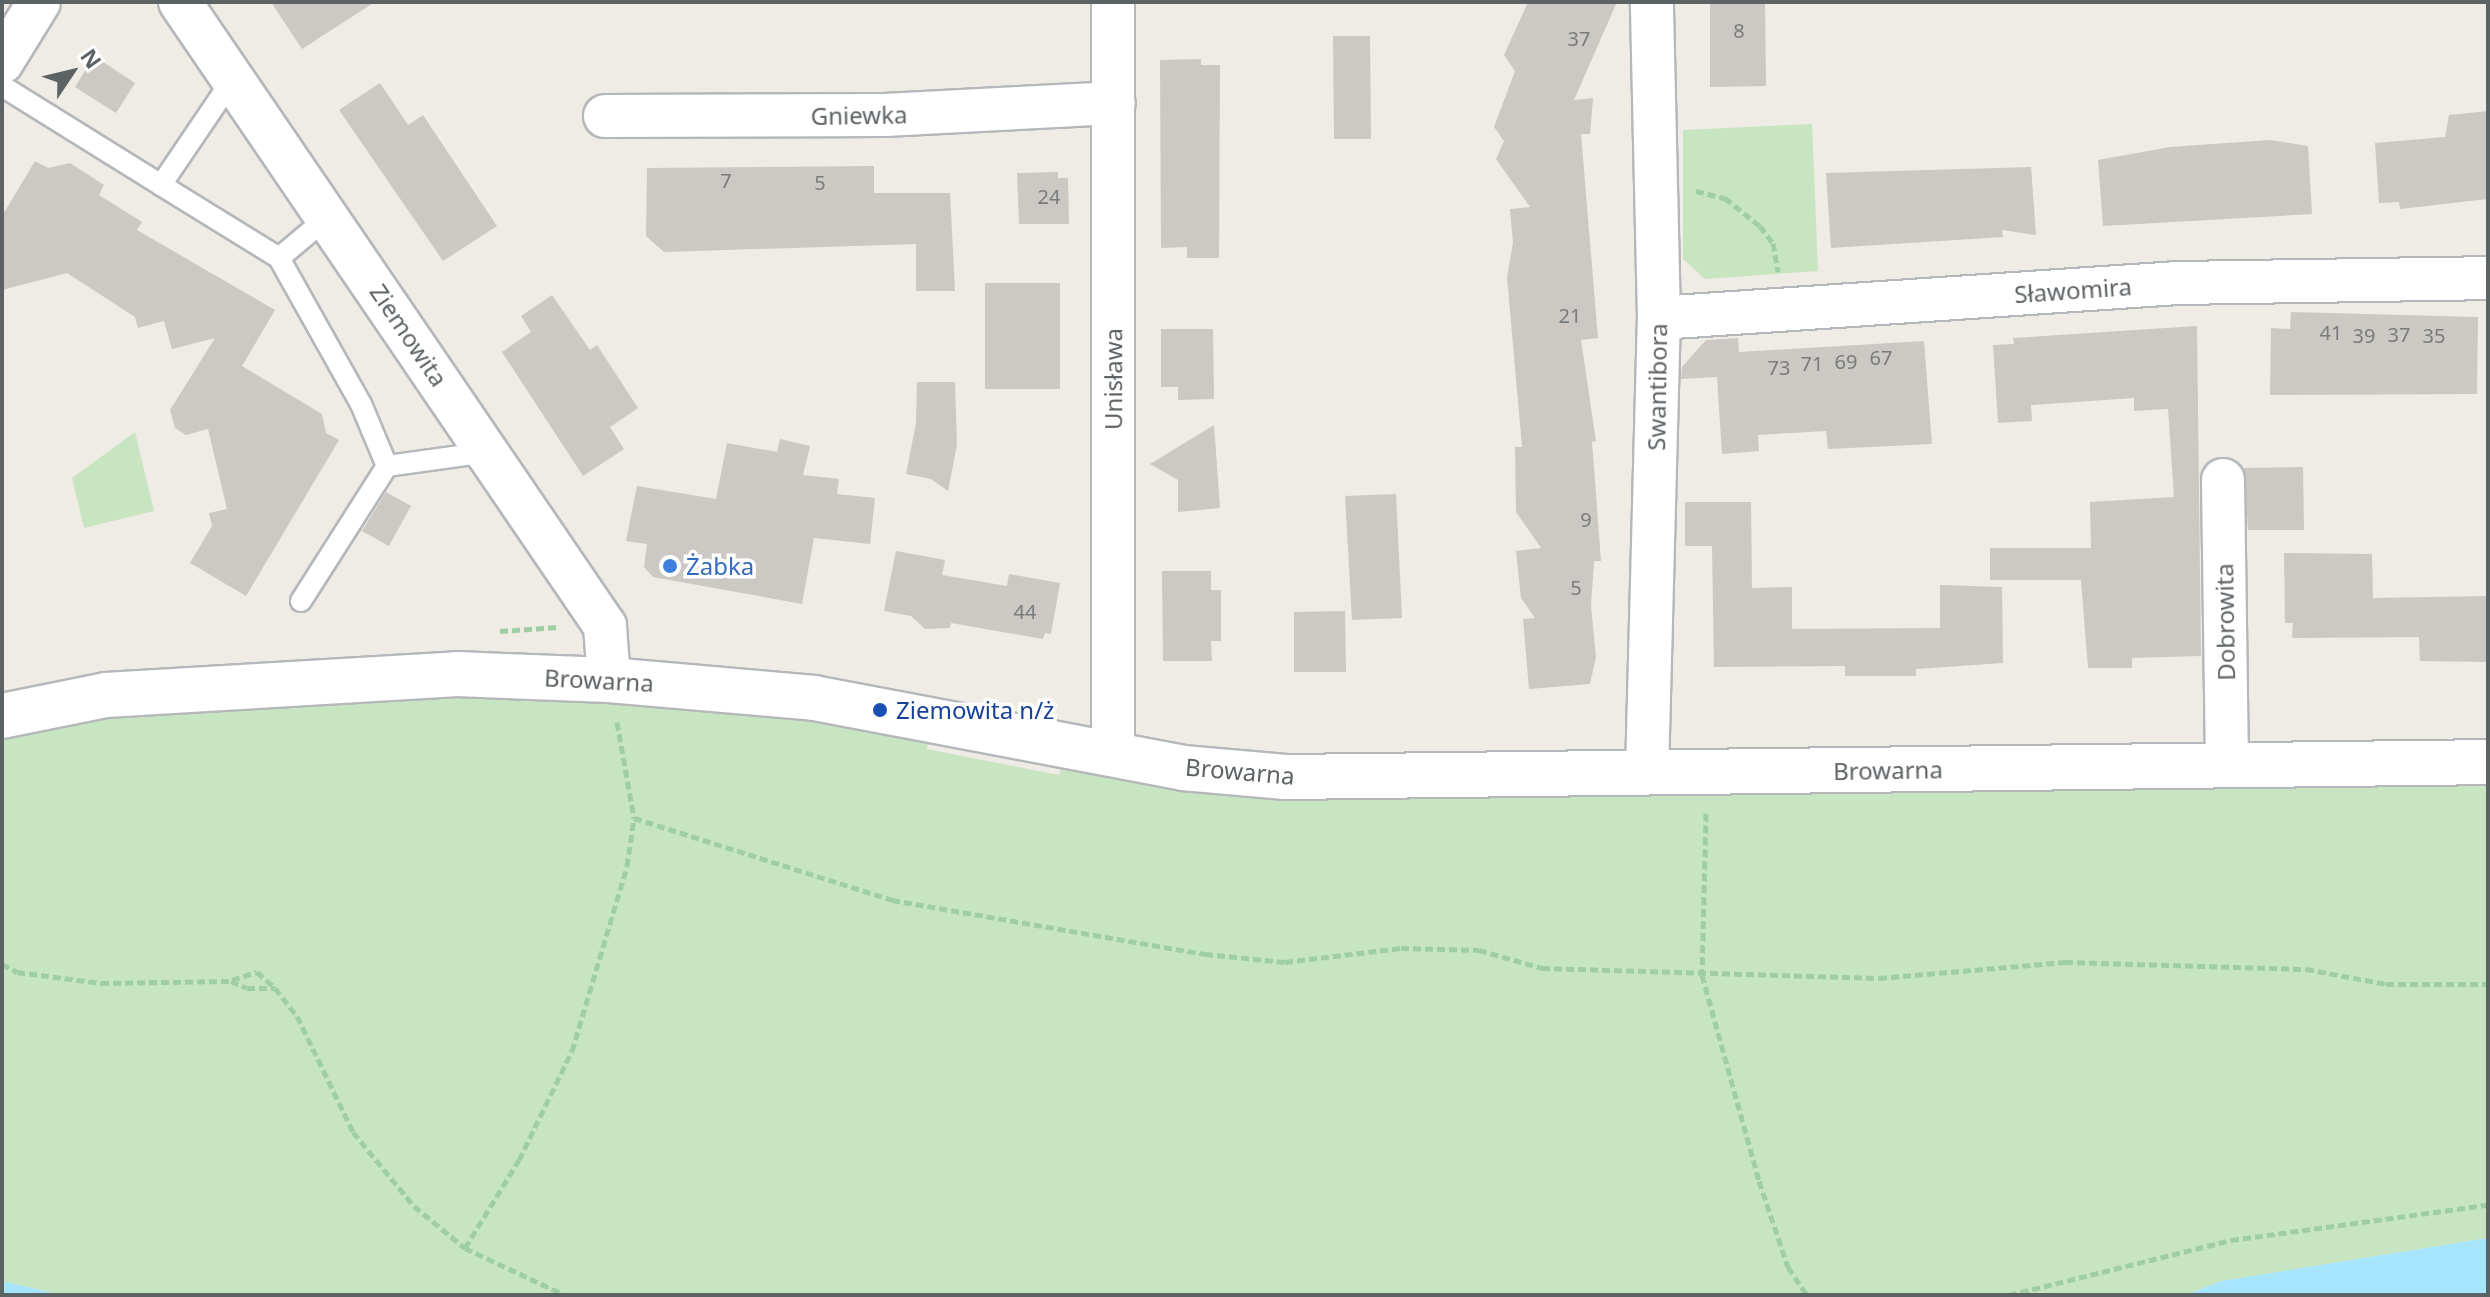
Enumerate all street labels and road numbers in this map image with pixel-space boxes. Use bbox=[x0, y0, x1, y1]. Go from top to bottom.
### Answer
street label: Gniewka bbox=[810, 100, 908, 130]
street label: Sławomira bbox=[2013, 272, 2133, 308]
street label: Ziemowita bbox=[364, 278, 454, 392]
street label: Swantibora bbox=[1641, 323, 1673, 451]
street label: Unisława bbox=[1099, 328, 1127, 430]
street label: Dobrowita bbox=[2210, 563, 2240, 681]
street label: Browarna bbox=[544, 663, 654, 697]
street label: Browarna bbox=[1184, 752, 1296, 790]
street label: Browarna bbox=[1833, 755, 1943, 785]

